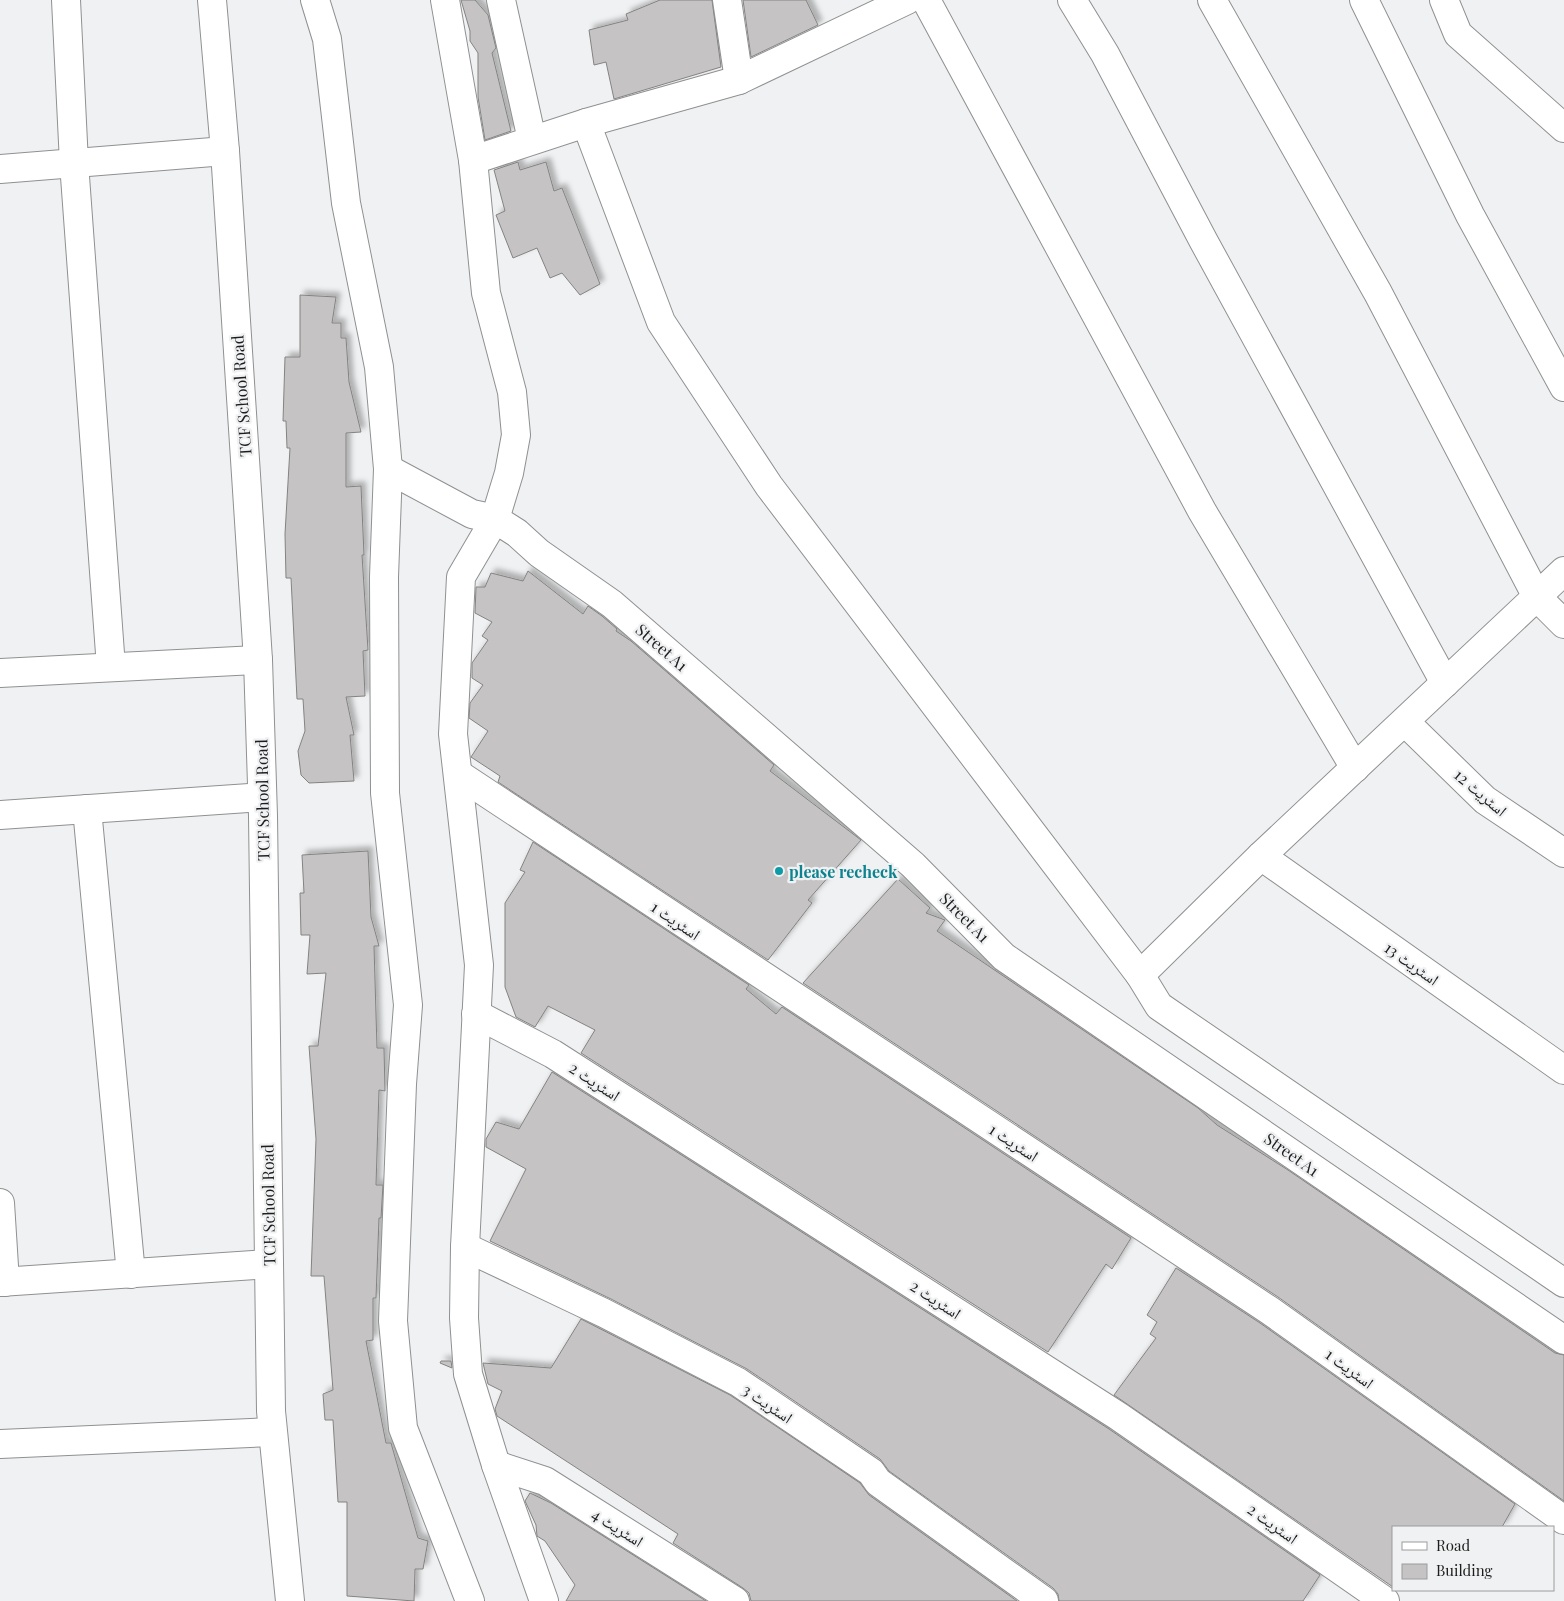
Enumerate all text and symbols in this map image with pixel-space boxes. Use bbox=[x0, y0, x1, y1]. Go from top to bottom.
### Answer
street label: TCF School Road bbox=[226, 335, 256, 457]
street label: Street A1 bbox=[632, 619, 692, 675]
street label: TCF School Road bbox=[250, 739, 274, 861]
street label: اسٹریٹ 12 bbox=[1450, 764, 1512, 820]
place label: please recheck bbox=[789, 861, 898, 882]
marker: please recheck bbox=[773, 865, 785, 877]
street label: Street A1 bbox=[936, 888, 994, 946]
street label: اسٹریٹ 1 bbox=[647, 896, 705, 944]
street label: اسٹریٹ 13 bbox=[1381, 937, 1443, 989]
street label: اسٹریٹ 2 bbox=[565, 1057, 625, 1105]
street label: اسٹریٹ 1 bbox=[985, 1118, 1043, 1166]
street label: Street A1 bbox=[1261, 1128, 1324, 1180]
street label: TCF School Road bbox=[256, 1144, 280, 1266]
street label: اسٹریٹ 2 bbox=[906, 1275, 966, 1323]
street label: اسٹریٹ 1 bbox=[1322, 1343, 1378, 1393]
street label: اسٹریٹ 3 bbox=[739, 1379, 797, 1427]
street label: اسٹریٹ 2 bbox=[1244, 1498, 1302, 1548]
street label: اسٹریٹ 4 bbox=[588, 1503, 648, 1551]
legend bbox=[1392, 1526, 1554, 1591]
text: Road bbox=[1436, 1535, 1470, 1555]
text: Building bbox=[1436, 1560, 1493, 1580]

